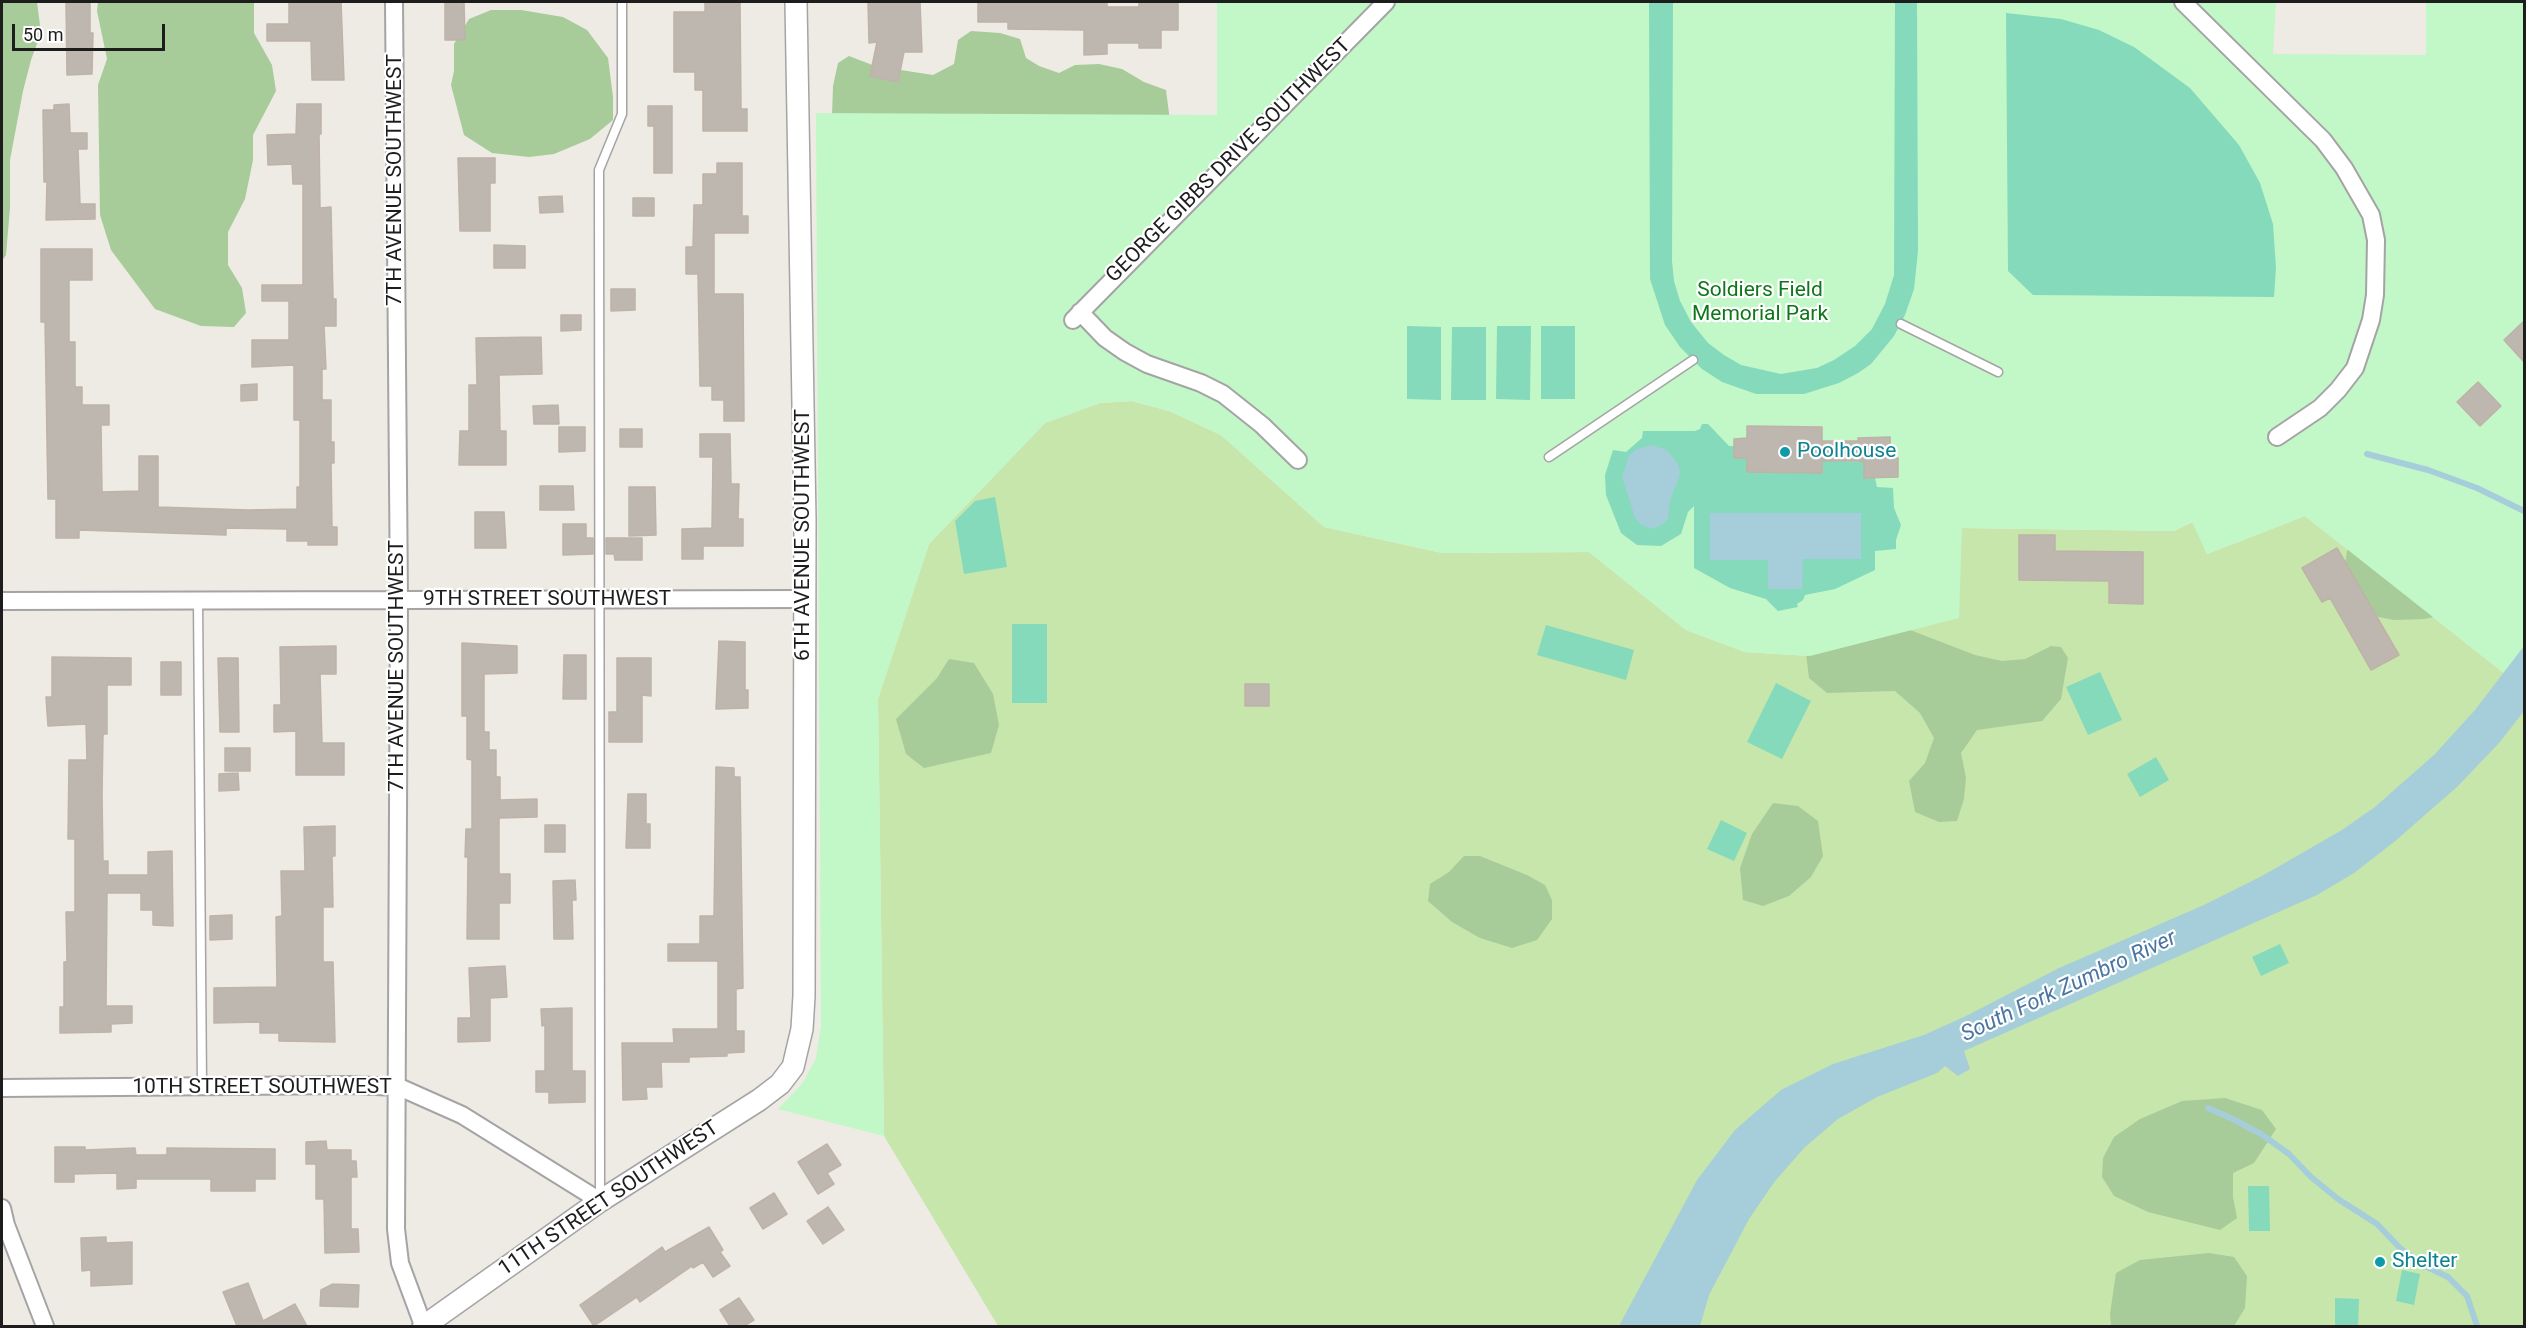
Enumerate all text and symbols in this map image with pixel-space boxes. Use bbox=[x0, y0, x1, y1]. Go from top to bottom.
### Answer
scale bar bbox=[15, 12, 168, 50]
text: 50 m bbox=[23, 24, 63, 45]
street label: GEORGE GIBBS DRIVE SOUTHWEST bbox=[1101, 33, 1357, 289]
street label: 7TH AVENUE SOUTHWEST bbox=[383, 54, 409, 306]
park label: Soldiers Field Memorial Park bbox=[1692, 278, 1828, 328]
street label: 6TH AVENUE SOUTHWEST bbox=[791, 409, 817, 661]
place label: Poolhouse bbox=[1797, 439, 1896, 465]
marker: Poolhouse bbox=[1778, 445, 1792, 459]
street label: 7TH AVENUE SOUTHWEST bbox=[385, 540, 411, 792]
street label: 9TH STREET SOUTHWEST bbox=[423, 587, 671, 613]
water label: South Fork Zumbro River bbox=[1957, 925, 2181, 1049]
street label: 10TH STREET SOUTHWEST bbox=[132, 1075, 392, 1101]
street label: 11TH STREET SOUTHWEST bbox=[494, 1116, 724, 1282]
place label: Shelter bbox=[2392, 1249, 2457, 1275]
marker: Shelter bbox=[2373, 1255, 2387, 1269]

